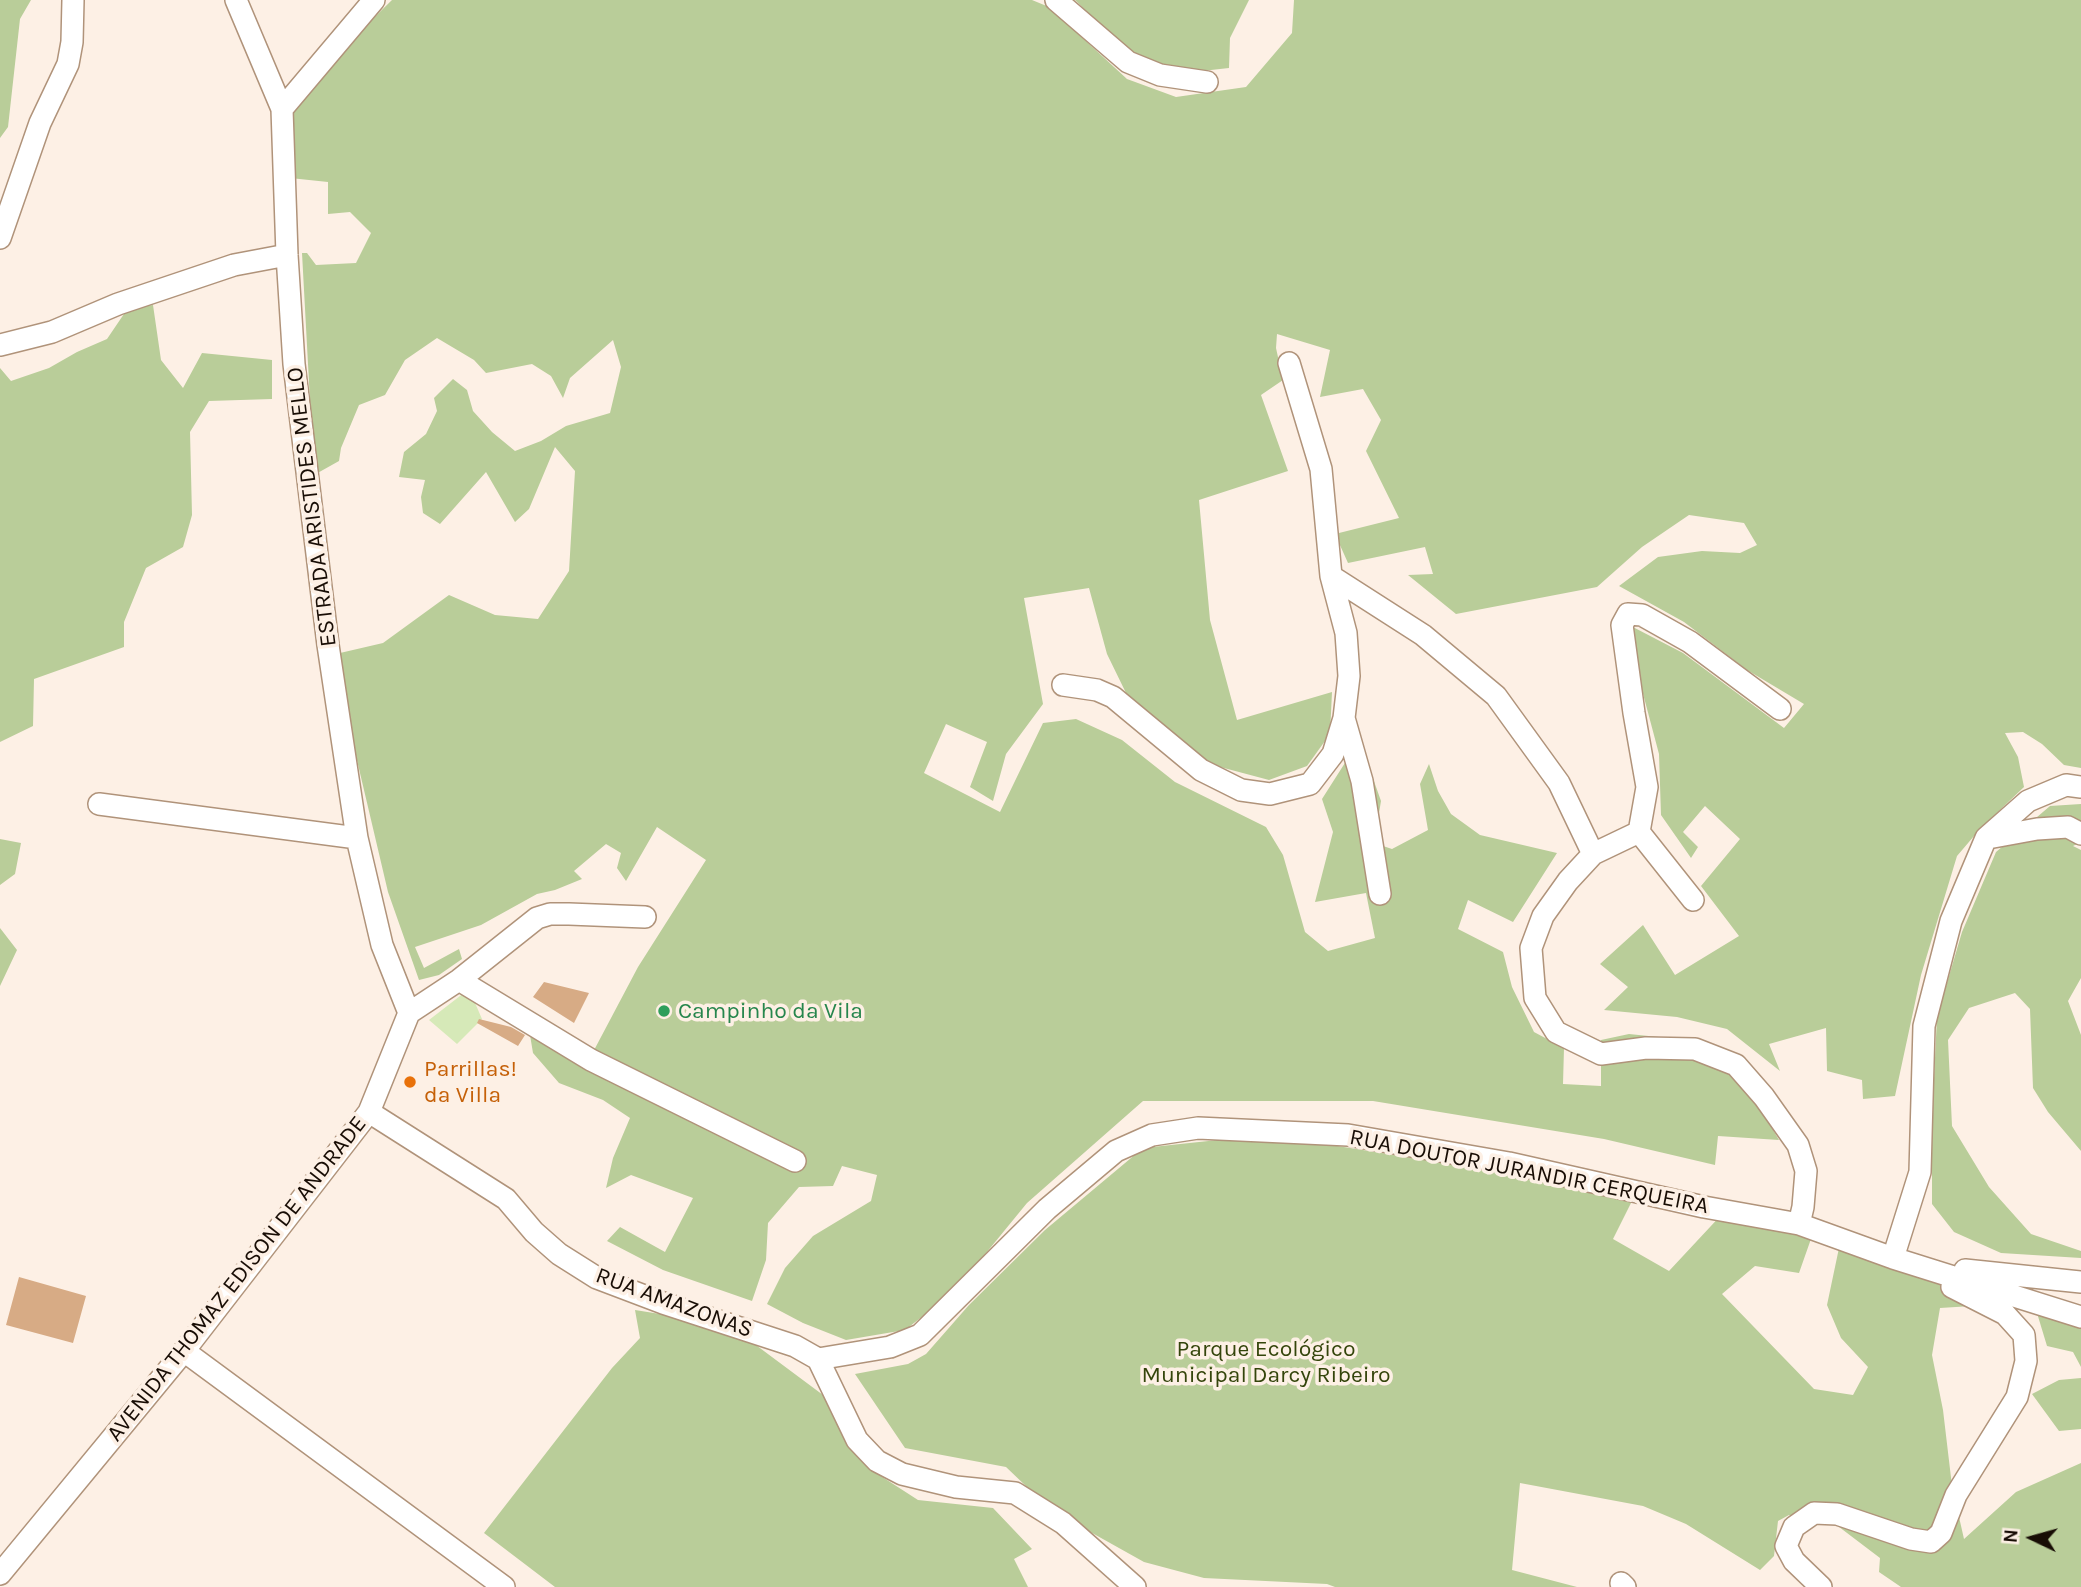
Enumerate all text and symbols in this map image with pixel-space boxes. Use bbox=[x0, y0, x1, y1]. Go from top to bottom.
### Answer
street label: ESTRADA ARISTIDES MELLO bbox=[281, 366, 343, 648]
place label: Campinho da Vila bbox=[678, 997, 863, 1025]
marker: Campinho da Vila bbox=[656, 1003, 672, 1019]
place label: Parrillas! da Villa bbox=[424, 1055, 517, 1109]
marker: Parrillas! da Villa bbox=[402, 1074, 418, 1090]
street label: AVENIDA THOMAZ EDISON DE ANDRADE bbox=[101, 1111, 373, 1447]
street label: RUA DOUTOR JURANDIR CERQUEIRA bbox=[1347, 1124, 1711, 1220]
street label: RUA AMAZONAS bbox=[592, 1262, 756, 1344]
park label: Parque Ecológico Municipal Darcy Ribeiro bbox=[1141, 1335, 1391, 1389]
north arrow bbox=[1997, 1503, 2067, 1573]
text: N bbox=[2000, 1528, 2023, 1544]

